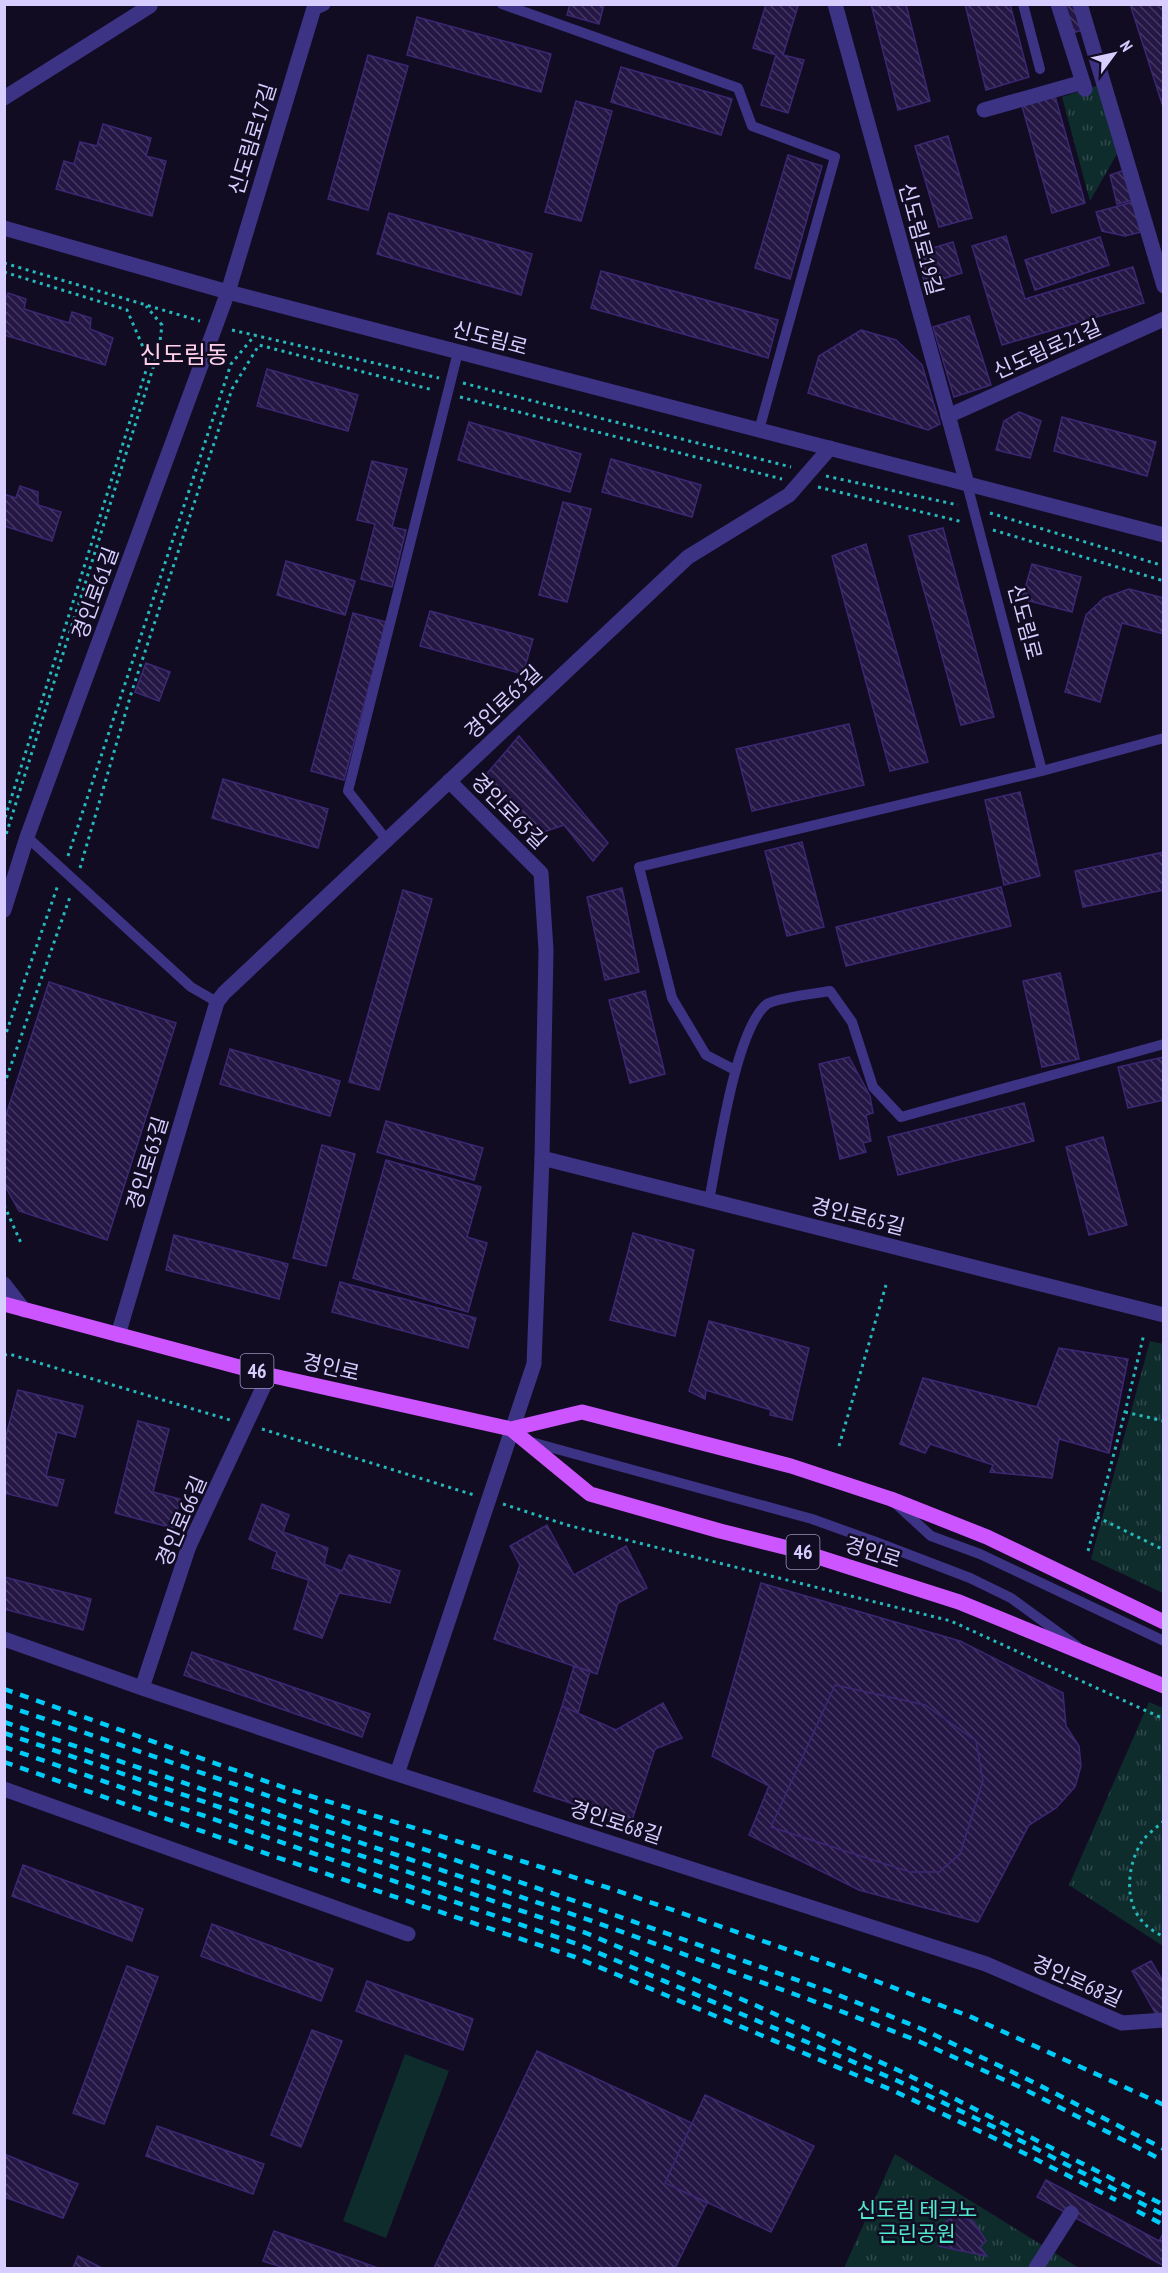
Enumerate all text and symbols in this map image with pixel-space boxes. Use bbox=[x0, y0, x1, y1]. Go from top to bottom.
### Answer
north arrow bbox=[1084, 24, 1144, 84]
text: N bbox=[1116, 37, 1137, 55]
street label: 신도림로17길 bbox=[222, 80, 282, 198]
street label: 신도림로19길 bbox=[893, 180, 949, 298]
street label: 신도림로21길 bbox=[989, 313, 1105, 385]
street label: 신도림로 bbox=[449, 315, 531, 361]
district label: 신도림동 bbox=[140, 339, 228, 370]
street label: 경인로61길 bbox=[66, 543, 124, 643]
street label: 신도림로 bbox=[1002, 581, 1048, 663]
street label: 경인로63길 bbox=[459, 659, 547, 745]
street label: 경인로65길 bbox=[465, 767, 553, 855]
street label: 경인로63길 bbox=[120, 1113, 174, 1213]
street label: 경인로65길 bbox=[808, 1191, 908, 1241]
street label: 경인로 bbox=[300, 1347, 362, 1387]
road number: 46 bbox=[240, 1354, 274, 1388]
street label: 경인로66길 bbox=[150, 1471, 212, 1571]
street label: 경인로 bbox=[841, 1530, 905, 1574]
road number: 46 bbox=[786, 1535, 820, 1569]
street label: 경인로68길 bbox=[566, 1794, 666, 1850]
street label: 경인로68길 bbox=[1028, 1949, 1126, 2013]
park label: 신도림 테크노 근린공원 bbox=[857, 2196, 977, 2247]

